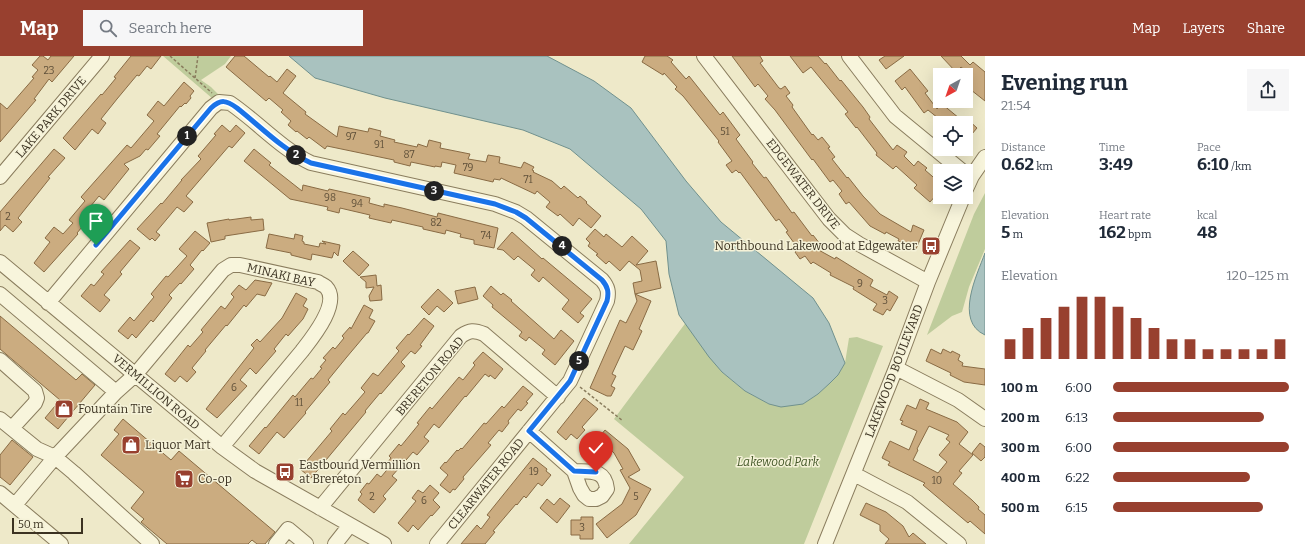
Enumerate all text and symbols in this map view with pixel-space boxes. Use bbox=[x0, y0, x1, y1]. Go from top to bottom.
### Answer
search box bbox=[83, 10, 363, 46]
text: Map bbox=[20, 17, 59, 40]
icon: search bbox=[97, 17, 119, 39]
text: Search here bbox=[129, 19, 212, 37]
text: Map bbox=[1132, 20, 1160, 37]
text: Layers bbox=[1182, 20, 1225, 37]
text: Share bbox=[1247, 20, 1285, 37]
house number: 23 bbox=[43, 65, 55, 77]
north arrow bbox=[933, 68, 973, 108]
map controls bbox=[933, 68, 973, 204]
text: Evening run bbox=[1001, 69, 1128, 96]
button: share bbox=[1247, 69, 1289, 111]
street label: LAKE PARK DRIVE bbox=[13, 73, 89, 161]
text: 21:54 bbox=[1001, 98, 1031, 113]
button: locate bbox=[933, 116, 973, 156]
pin: 1 bbox=[177, 126, 197, 146]
house number: 51 bbox=[720, 126, 730, 138]
text: 1 bbox=[185, 129, 189, 142]
house number: 97 bbox=[346, 131, 356, 143]
street label: EDGEWATER DRIVE bbox=[763, 136, 843, 232]
house number: 91 bbox=[374, 139, 384, 151]
text: Distance bbox=[1001, 141, 1046, 154]
text: Time bbox=[1099, 141, 1125, 154]
text: Pace bbox=[1197, 141, 1221, 154]
pin: 2 bbox=[286, 145, 306, 165]
text: 2 bbox=[293, 148, 299, 161]
house number: 87 bbox=[403, 149, 415, 161]
text: 0.62 bbox=[1001, 154, 1034, 175]
text: 3:49 bbox=[1099, 154, 1133, 175]
text: 6:10 bbox=[1197, 154, 1229, 175]
text: km bbox=[1034, 160, 1053, 173]
text: /km bbox=[1229, 160, 1252, 173]
house number: 79 bbox=[463, 162, 473, 174]
button: layers bbox=[933, 164, 973, 204]
house number: 71 bbox=[523, 174, 533, 186]
pin: 3 bbox=[424, 181, 444, 201]
text: 3 bbox=[431, 184, 437, 197]
house number: 98 bbox=[324, 192, 336, 204]
house number: 94 bbox=[351, 198, 363, 210]
pin bbox=[79, 204, 113, 245]
text: Elevation bbox=[1001, 209, 1049, 222]
text: Heart rate bbox=[1099, 209, 1151, 222]
text: kcal bbox=[1197, 209, 1217, 222]
icon: arrive bbox=[85, 210, 107, 232]
house number: 2 bbox=[5, 211, 11, 223]
house number: 82 bbox=[430, 217, 442, 229]
text: 5 bbox=[1001, 222, 1010, 243]
text: 162 bbox=[1099, 222, 1126, 243]
text: 48 bbox=[1197, 222, 1218, 243]
text: m bbox=[1010, 228, 1023, 241]
text: bpm bbox=[1126, 228, 1151, 241]
house number: 74 bbox=[481, 230, 492, 242]
bus stop icon: Northbound Lakewood at Edgewater bbox=[920, 235, 942, 257]
pin: 4 bbox=[552, 236, 572, 256]
text: 4 bbox=[559, 239, 565, 252]
place label: Northbound Lakewood at Edgewater bbox=[714, 239, 918, 253]
street label: MINAKI BAY bbox=[246, 260, 317, 290]
text: Elevation bbox=[1001, 268, 1058, 283]
text: 120–125 m bbox=[1227, 268, 1289, 283]
house number: 9 bbox=[857, 278, 863, 290]
house number: 3 bbox=[882, 295, 888, 307]
street label: LAKEWOOD BOULEVARD bbox=[862, 303, 926, 439]
street label: BRERETON ROAD bbox=[393, 334, 467, 418]
street label: VERMILLION ROAD bbox=[109, 351, 203, 433]
pin: 5 bbox=[569, 351, 589, 371]
text: 5 bbox=[576, 354, 582, 367]
text: 100 m bbox=[1001, 380, 1038, 395]
text: 6:00 bbox=[1065, 380, 1092, 395]
house number: 6 bbox=[231, 382, 237, 394]
house number: 11 bbox=[295, 397, 303, 409]
shop icon: Fountain Tire bbox=[53, 398, 75, 420]
place label: Fountain Tire bbox=[78, 402, 152, 416]
text: 200 m bbox=[1001, 410, 1040, 425]
text: 6:13 bbox=[1065, 410, 1088, 425]
pin bbox=[579, 431, 613, 472]
shop icon: Liquor Mart bbox=[120, 434, 142, 456]
street label: CLEARWATER ROAD bbox=[445, 436, 527, 532]
icon: check bbox=[585, 437, 607, 459]
place label: Liquor Mart bbox=[145, 438, 211, 452]
text: 300 m bbox=[1001, 440, 1040, 455]
text: 6:00 bbox=[1065, 440, 1092, 455]
park label: Lakewood Park bbox=[737, 455, 820, 469]
place label: Eastbound Vermillion at Brereton bbox=[299, 458, 421, 486]
bus stop icon: Eastbound Vermillion at Brereton bbox=[274, 461, 296, 483]
house number: 19 bbox=[529, 466, 539, 478]
supermarket icon: Co-op bbox=[173, 468, 195, 490]
text: 400 m bbox=[1001, 470, 1040, 485]
text: 6:22 bbox=[1065, 470, 1090, 485]
place label: Co-op bbox=[198, 472, 232, 486]
house number: 10 bbox=[932, 475, 942, 487]
house number: 2 bbox=[369, 491, 375, 503]
house number: 5 bbox=[633, 491, 639, 503]
house number: 6 bbox=[421, 495, 427, 507]
text: 500 m bbox=[1001, 500, 1039, 515]
text: 6:15 bbox=[1065, 500, 1088, 515]
scale bar bbox=[12, 516, 83, 535]
text: 50 m bbox=[18, 518, 44, 531]
house number: 3 bbox=[579, 522, 585, 534]

